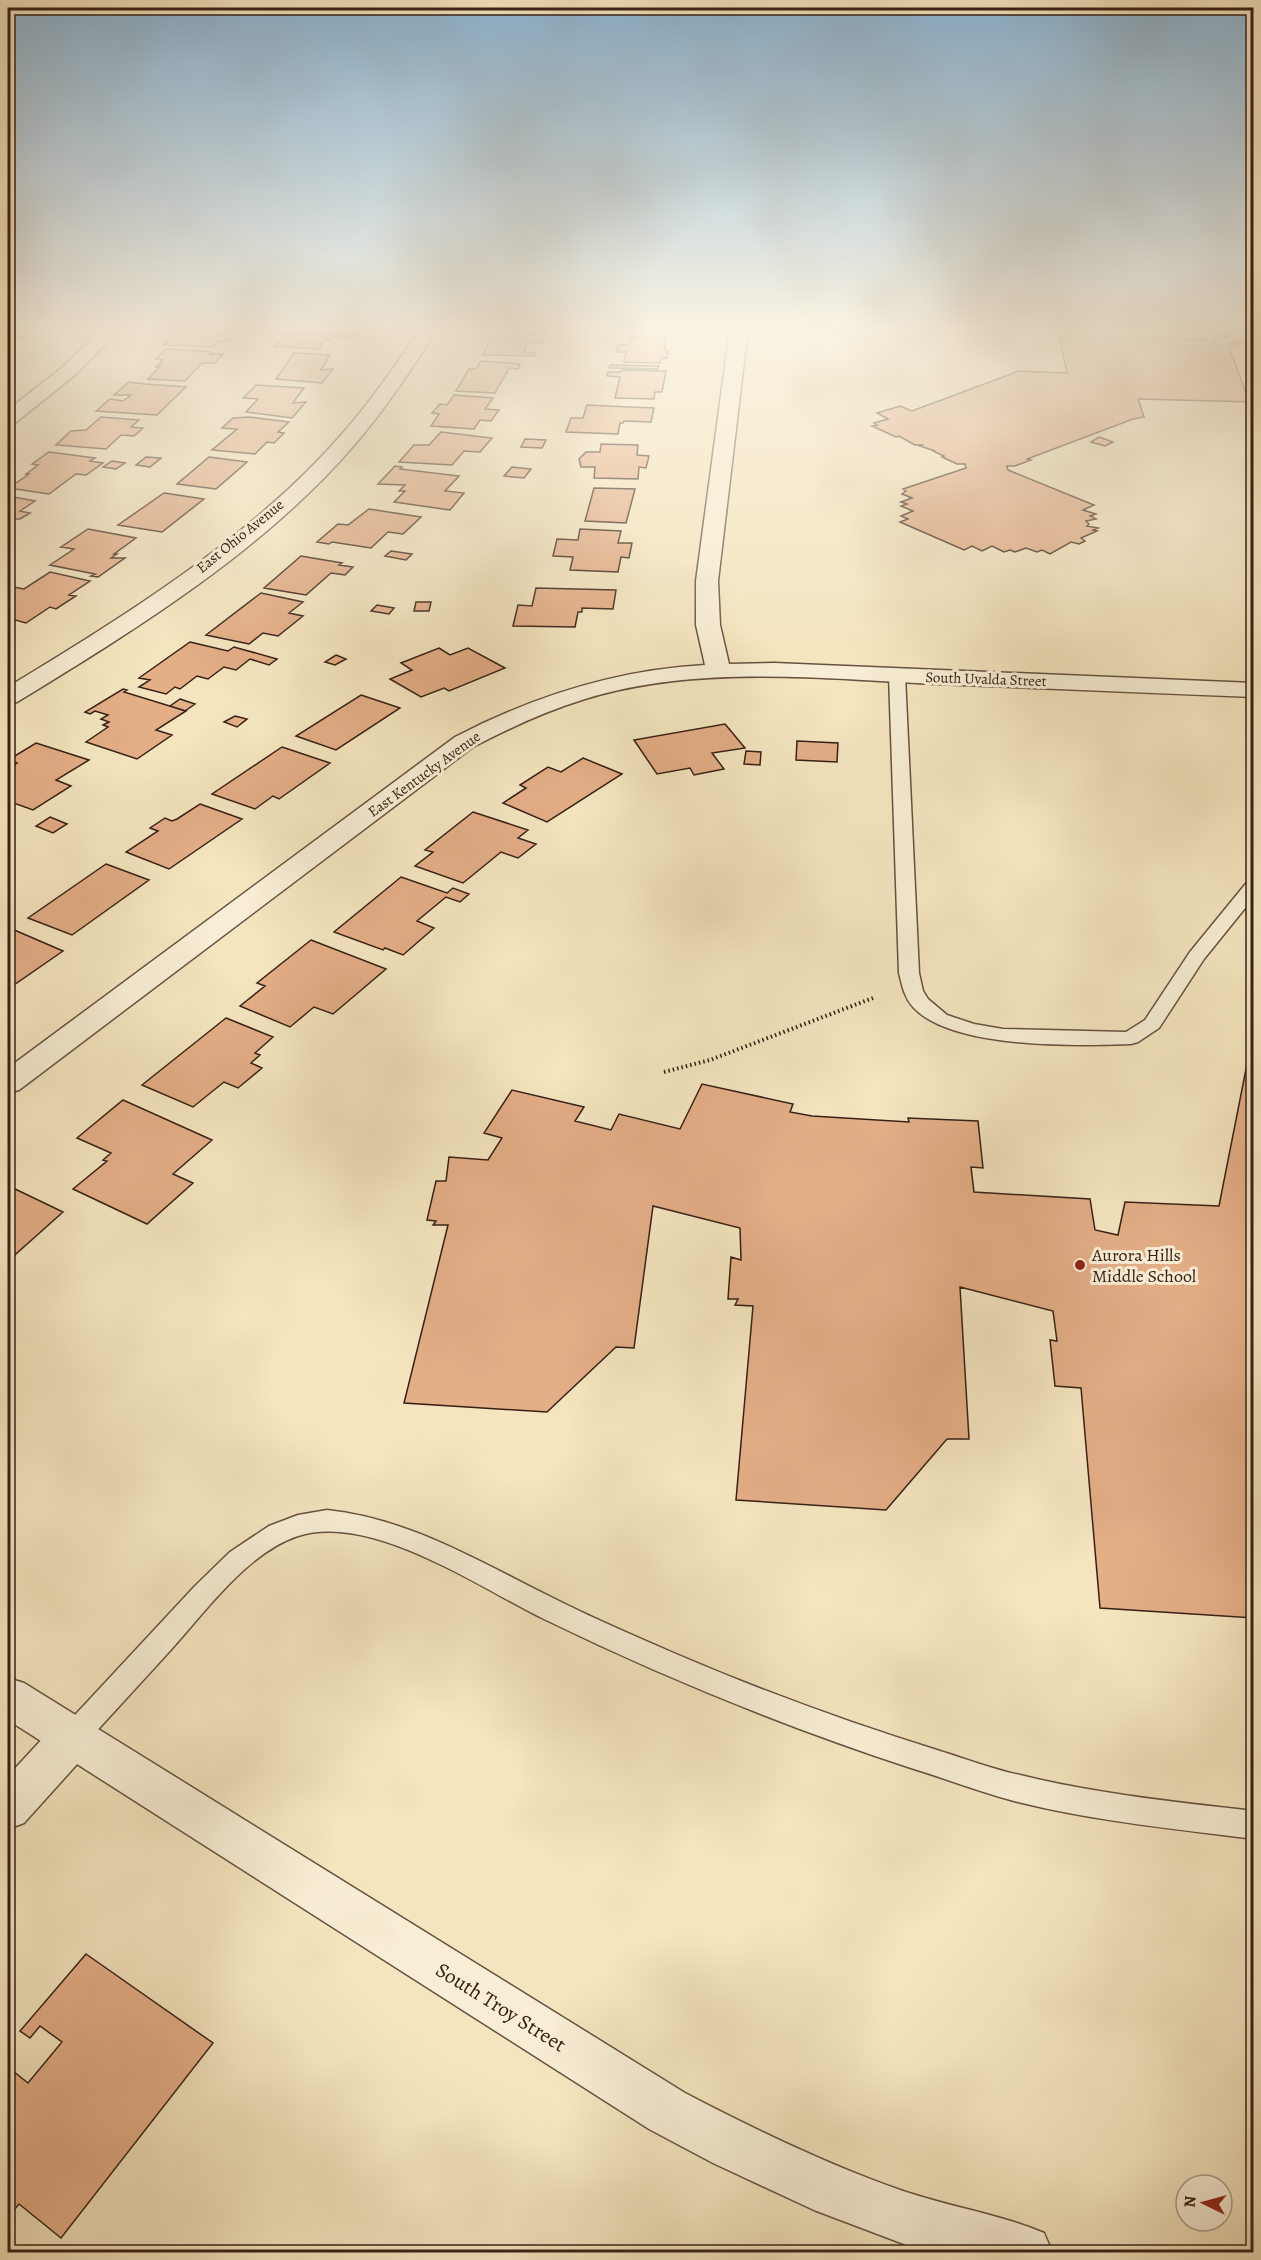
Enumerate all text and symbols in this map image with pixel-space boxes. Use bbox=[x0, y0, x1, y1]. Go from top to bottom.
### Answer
street label: East Ohio Avenue bbox=[192, 494, 288, 578]
street label: South Uvalda Street bbox=[925, 667, 1047, 691]
street label: East Kentucky Avenue bbox=[364, 726, 485, 822]
place label: Aurora Hills Middle School bbox=[1091, 1243, 1197, 1288]
marker: Aurora Hills Middle School bbox=[1073, 1258, 1087, 1272]
street label: South Troy Street bbox=[430, 1956, 572, 2058]
north arrow bbox=[1174, 2173, 1234, 2233]
text: N bbox=[1179, 2195, 1202, 2209]

